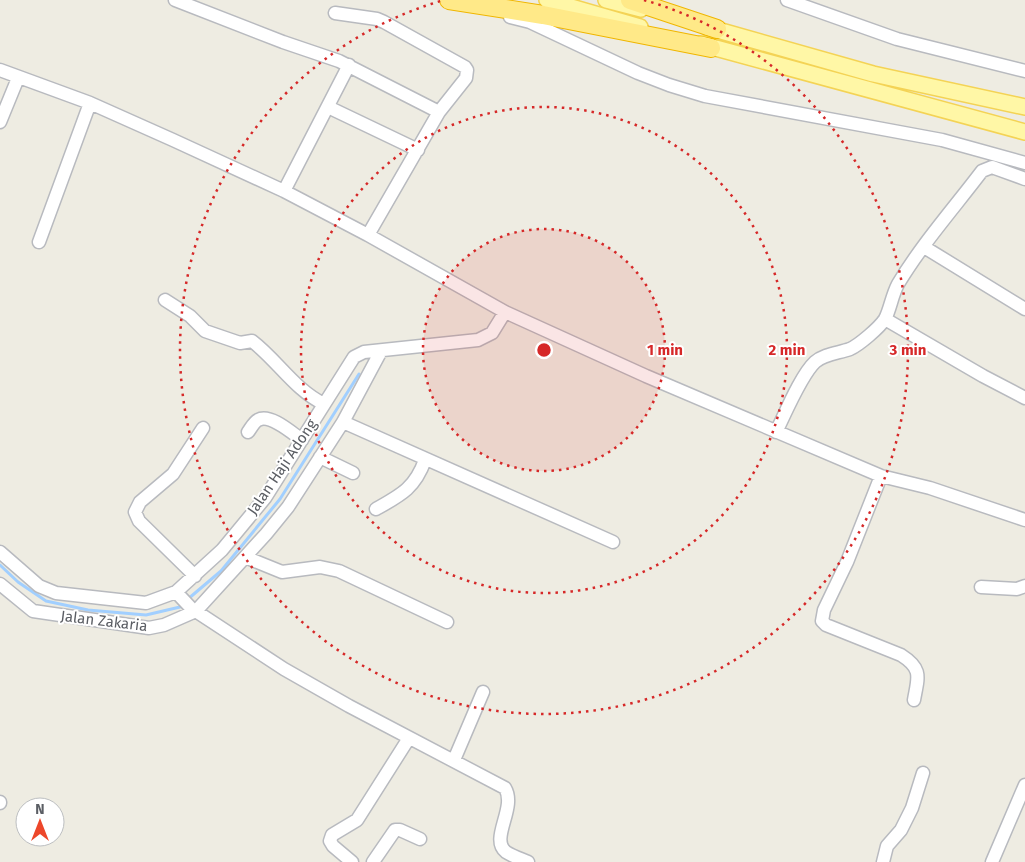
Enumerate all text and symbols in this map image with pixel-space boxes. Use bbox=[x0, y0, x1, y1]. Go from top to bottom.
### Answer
centre of rings bbox=[535, 341, 553, 359]
text: 1 min bbox=[647, 341, 683, 359]
text: 2 min bbox=[769, 341, 805, 359]
text: 3 min bbox=[889, 341, 926, 359]
street label: Jalan Haji Adong bbox=[243, 416, 321, 518]
street label: Jalan Zakaria bbox=[60, 607, 148, 635]
north arrow bbox=[15, 797, 65, 847]
text: N bbox=[35, 801, 45, 818]

